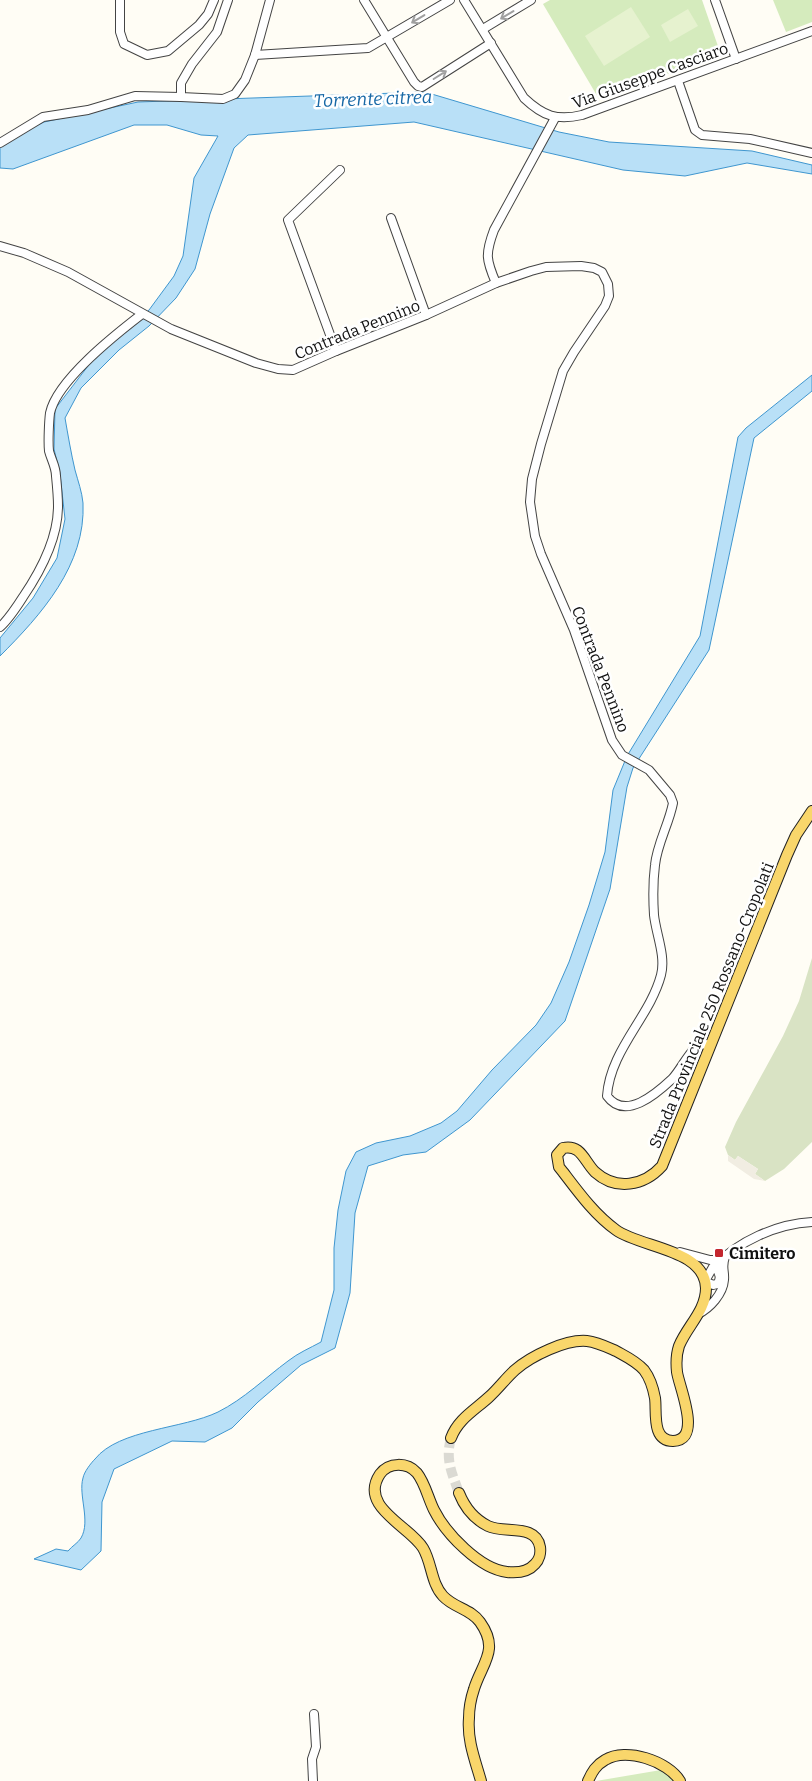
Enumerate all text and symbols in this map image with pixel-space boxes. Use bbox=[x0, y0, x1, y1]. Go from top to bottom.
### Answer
one-way arrow bbox=[500, 10, 514, 20]
one-way arrow bbox=[412, 14, 426, 24]
street label: Via Giuseppe Casciaro bbox=[570, 38, 731, 113]
one-way arrow bbox=[433, 70, 447, 80]
water label: Torrente citrea bbox=[313, 86, 433, 112]
street label: Contrada Pennino bbox=[292, 296, 423, 363]
street label: Contrada Pennino bbox=[568, 603, 633, 735]
street label: Strada Provinciale 250 Rossano-Cropolati bbox=[645, 859, 778, 1151]
place label: Cimitero bbox=[729, 1244, 796, 1263]
marker: Cimitero bbox=[713, 1247, 725, 1259]

